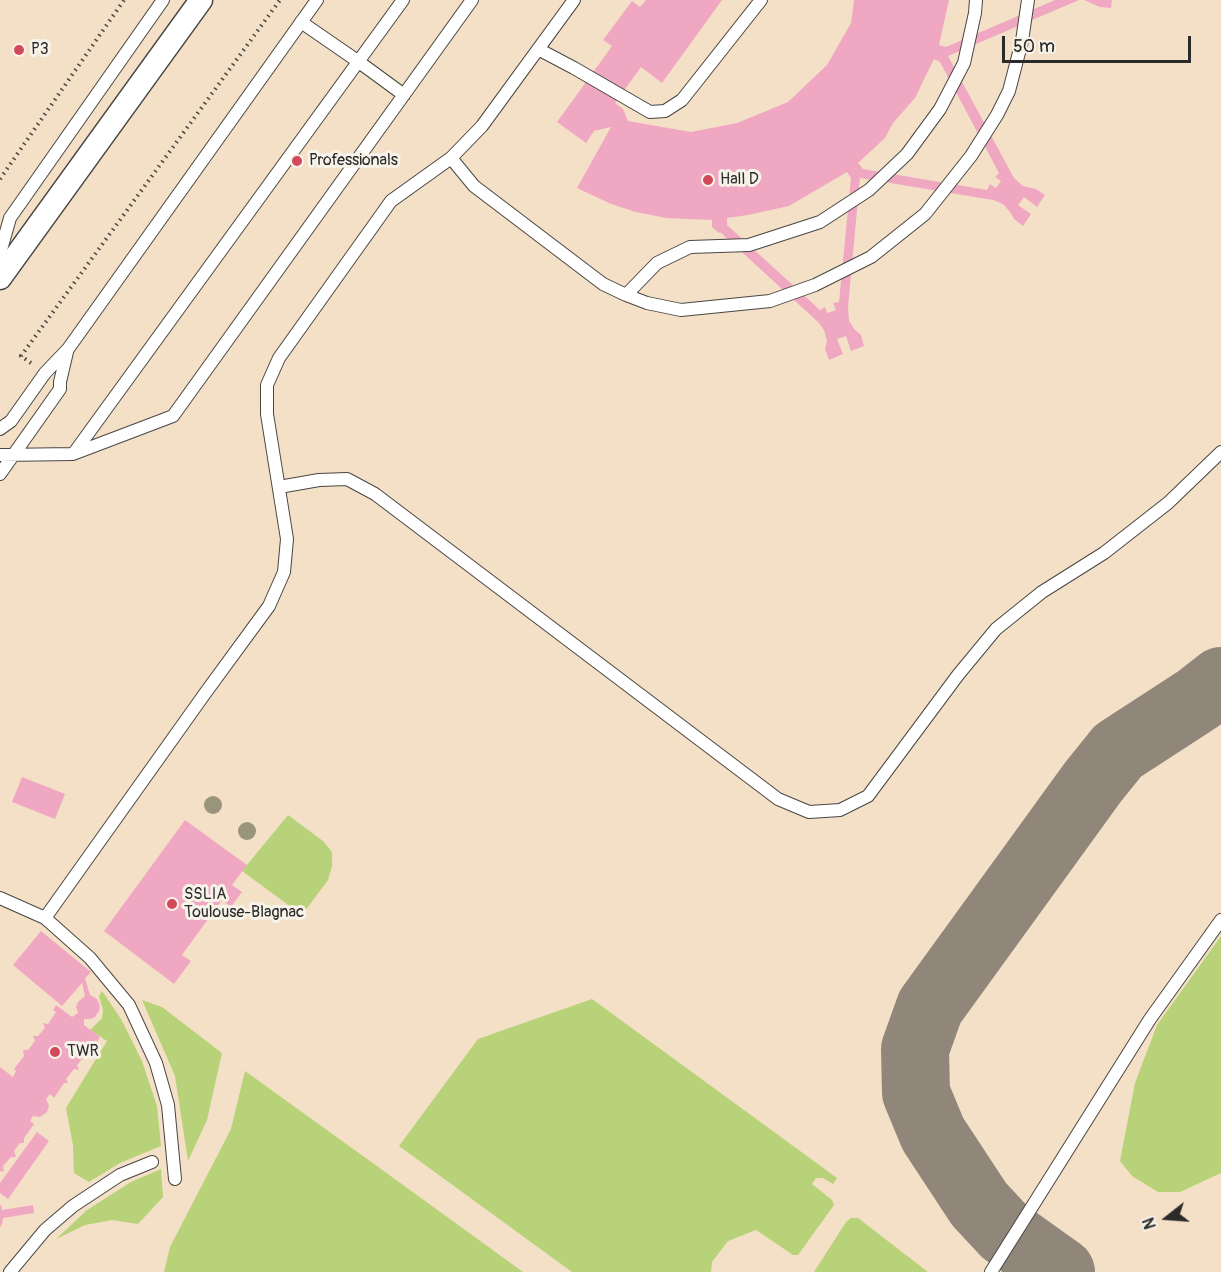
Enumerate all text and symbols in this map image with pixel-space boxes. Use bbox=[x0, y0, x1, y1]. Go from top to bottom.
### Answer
scale bar bbox=[1005, 24, 1194, 62]
text: 50 m bbox=[1013, 35, 1055, 58]
place label: P3 bbox=[31, 40, 49, 60]
marker: P3 bbox=[12, 43, 26, 57]
place label: Professionals bbox=[309, 151, 398, 171]
marker: Professionals bbox=[290, 154, 304, 168]
place label: Hall D bbox=[720, 170, 759, 190]
marker: Hall D bbox=[701, 173, 715, 187]
place label: SSLIA Toulouse-Blagnac bbox=[184, 885, 304, 923]
marker: SSLIA Toulouse-Blagnac bbox=[165, 897, 179, 911]
place label: TWR bbox=[67, 1042, 99, 1062]
marker: TWR bbox=[48, 1045, 62, 1059]
north arrow bbox=[1137, 1188, 1197, 1248]
text: N bbox=[1139, 1215, 1161, 1231]

